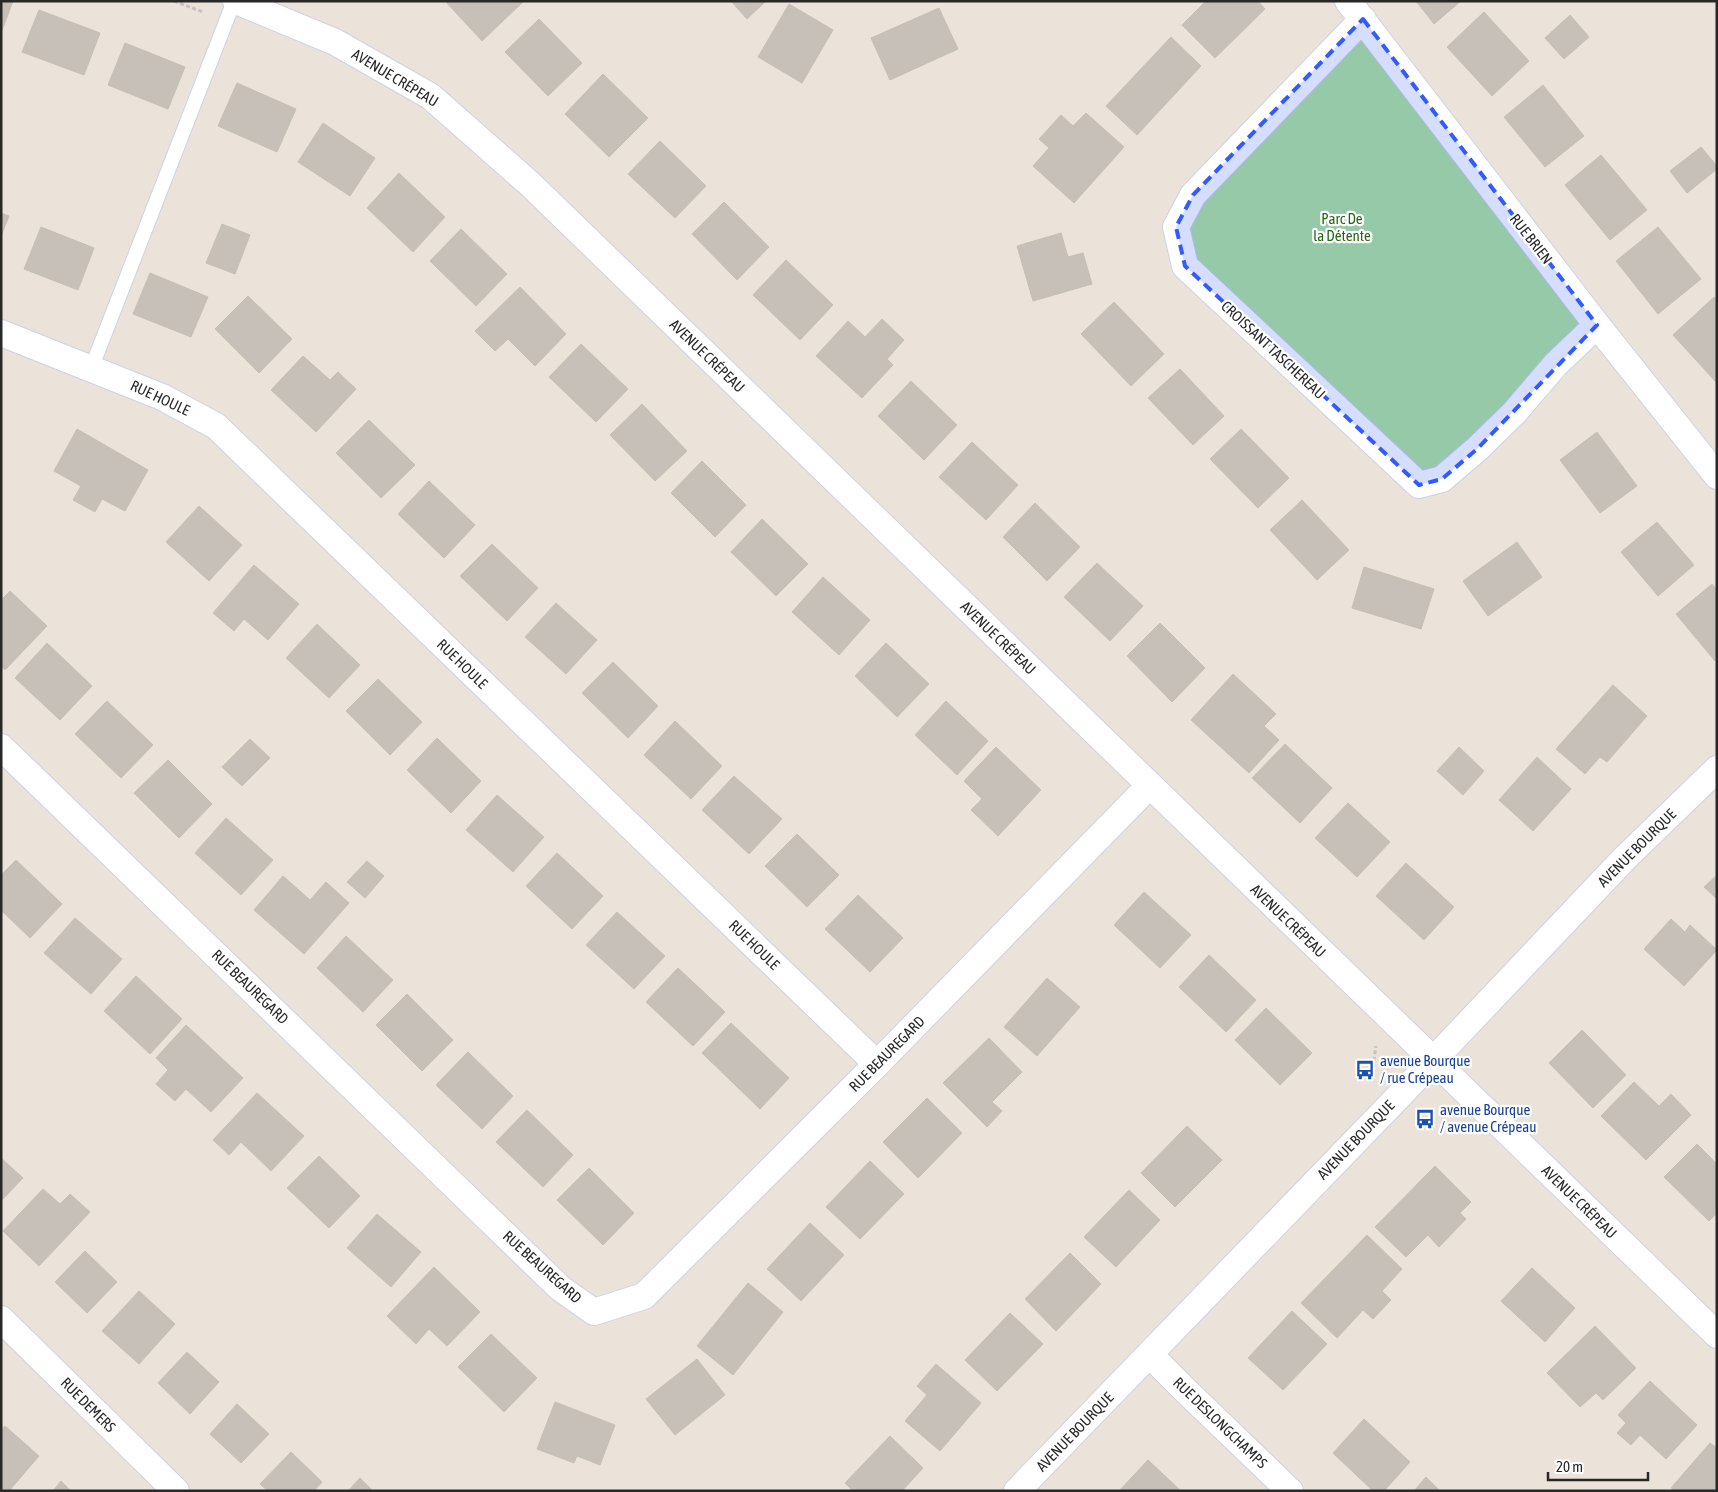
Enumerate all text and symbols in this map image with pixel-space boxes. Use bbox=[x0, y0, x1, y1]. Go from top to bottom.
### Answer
street label: AVENUE CRÉPEAU bbox=[349, 45, 441, 110]
park label: Parc De la Détente bbox=[1313, 210, 1371, 244]
street label: RUE BRIEN bbox=[1507, 210, 1556, 267]
street label: CROISSANT TASCHEREAU bbox=[1218, 297, 1329, 402]
street label: AVENUE CRÉPEAU bbox=[666, 316, 748, 396]
street label: RUE HOULE bbox=[128, 376, 193, 419]
street label: AVENUE CRÉPEAU bbox=[957, 598, 1039, 678]
street label: RUE HOULE bbox=[434, 636, 491, 692]
street label: AVENUE BOURQUE bbox=[1594, 805, 1680, 890]
street label: AVENUE CRÉPEAU bbox=[1247, 881, 1329, 961]
street label: RUE HOULE bbox=[726, 917, 783, 973]
street label: RUE BEAUREGARD bbox=[209, 946, 292, 1027]
street label: RUE BEAUREGARD bbox=[845, 1012, 928, 1095]
place label: avenue Bourque / rue Crépeau bbox=[1380, 1052, 1470, 1086]
bus stop icon: avenue Bourque / rue Crépeau bbox=[1354, 1059, 1376, 1081]
street label: AVENUE BOURQUE bbox=[1314, 1096, 1398, 1183]
place label: avenue Bourque / avenue Crépeau bbox=[1440, 1101, 1536, 1135]
bus stop icon: avenue Bourque / avenue Crépeau bbox=[1414, 1108, 1436, 1130]
street label: AVENUE CRÉPEAU bbox=[1538, 1162, 1620, 1242]
street label: RUE BEAUREGARD bbox=[500, 1227, 585, 1306]
street label: RUE DEMERS bbox=[58, 1374, 119, 1435]
street label: RUE DESLONGCHAMPS bbox=[1170, 1374, 1271, 1472]
street label: AVENUE BOURQUE bbox=[1033, 1388, 1117, 1475]
scale bar bbox=[1548, 1450, 1648, 1482]
text: 20 m bbox=[1556, 1458, 1583, 1475]

